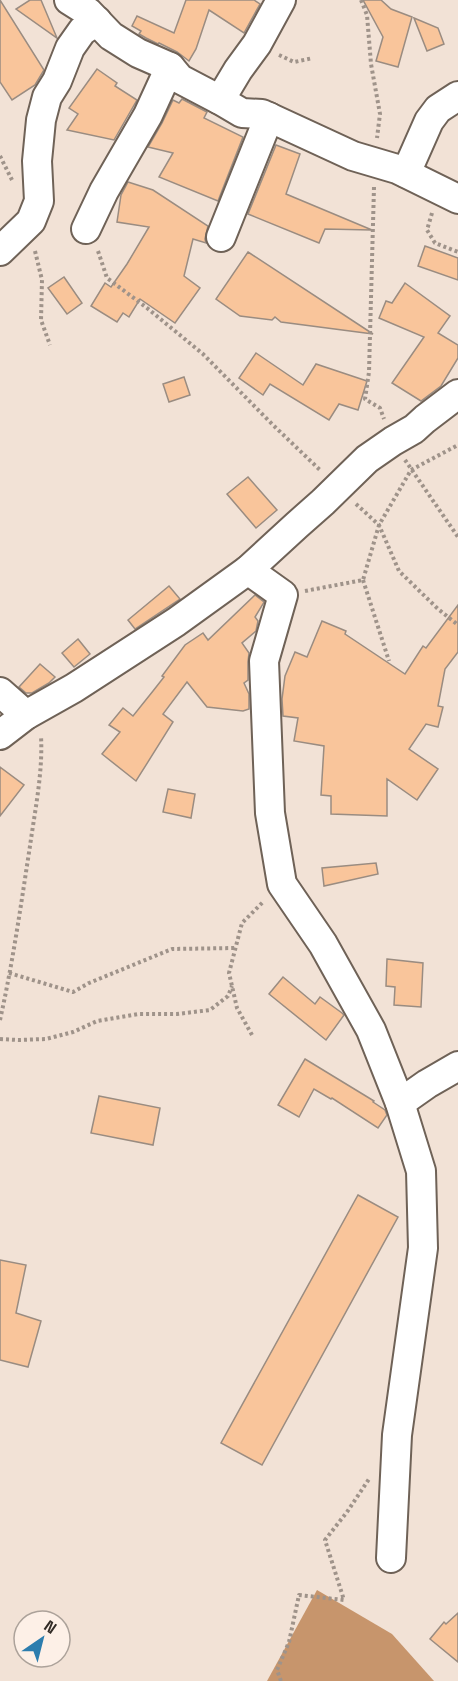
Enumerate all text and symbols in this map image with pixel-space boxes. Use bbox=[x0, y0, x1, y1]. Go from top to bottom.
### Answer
north arrow bbox=[12, 1609, 72, 1669]
text: N bbox=[40, 1615, 61, 1639]

